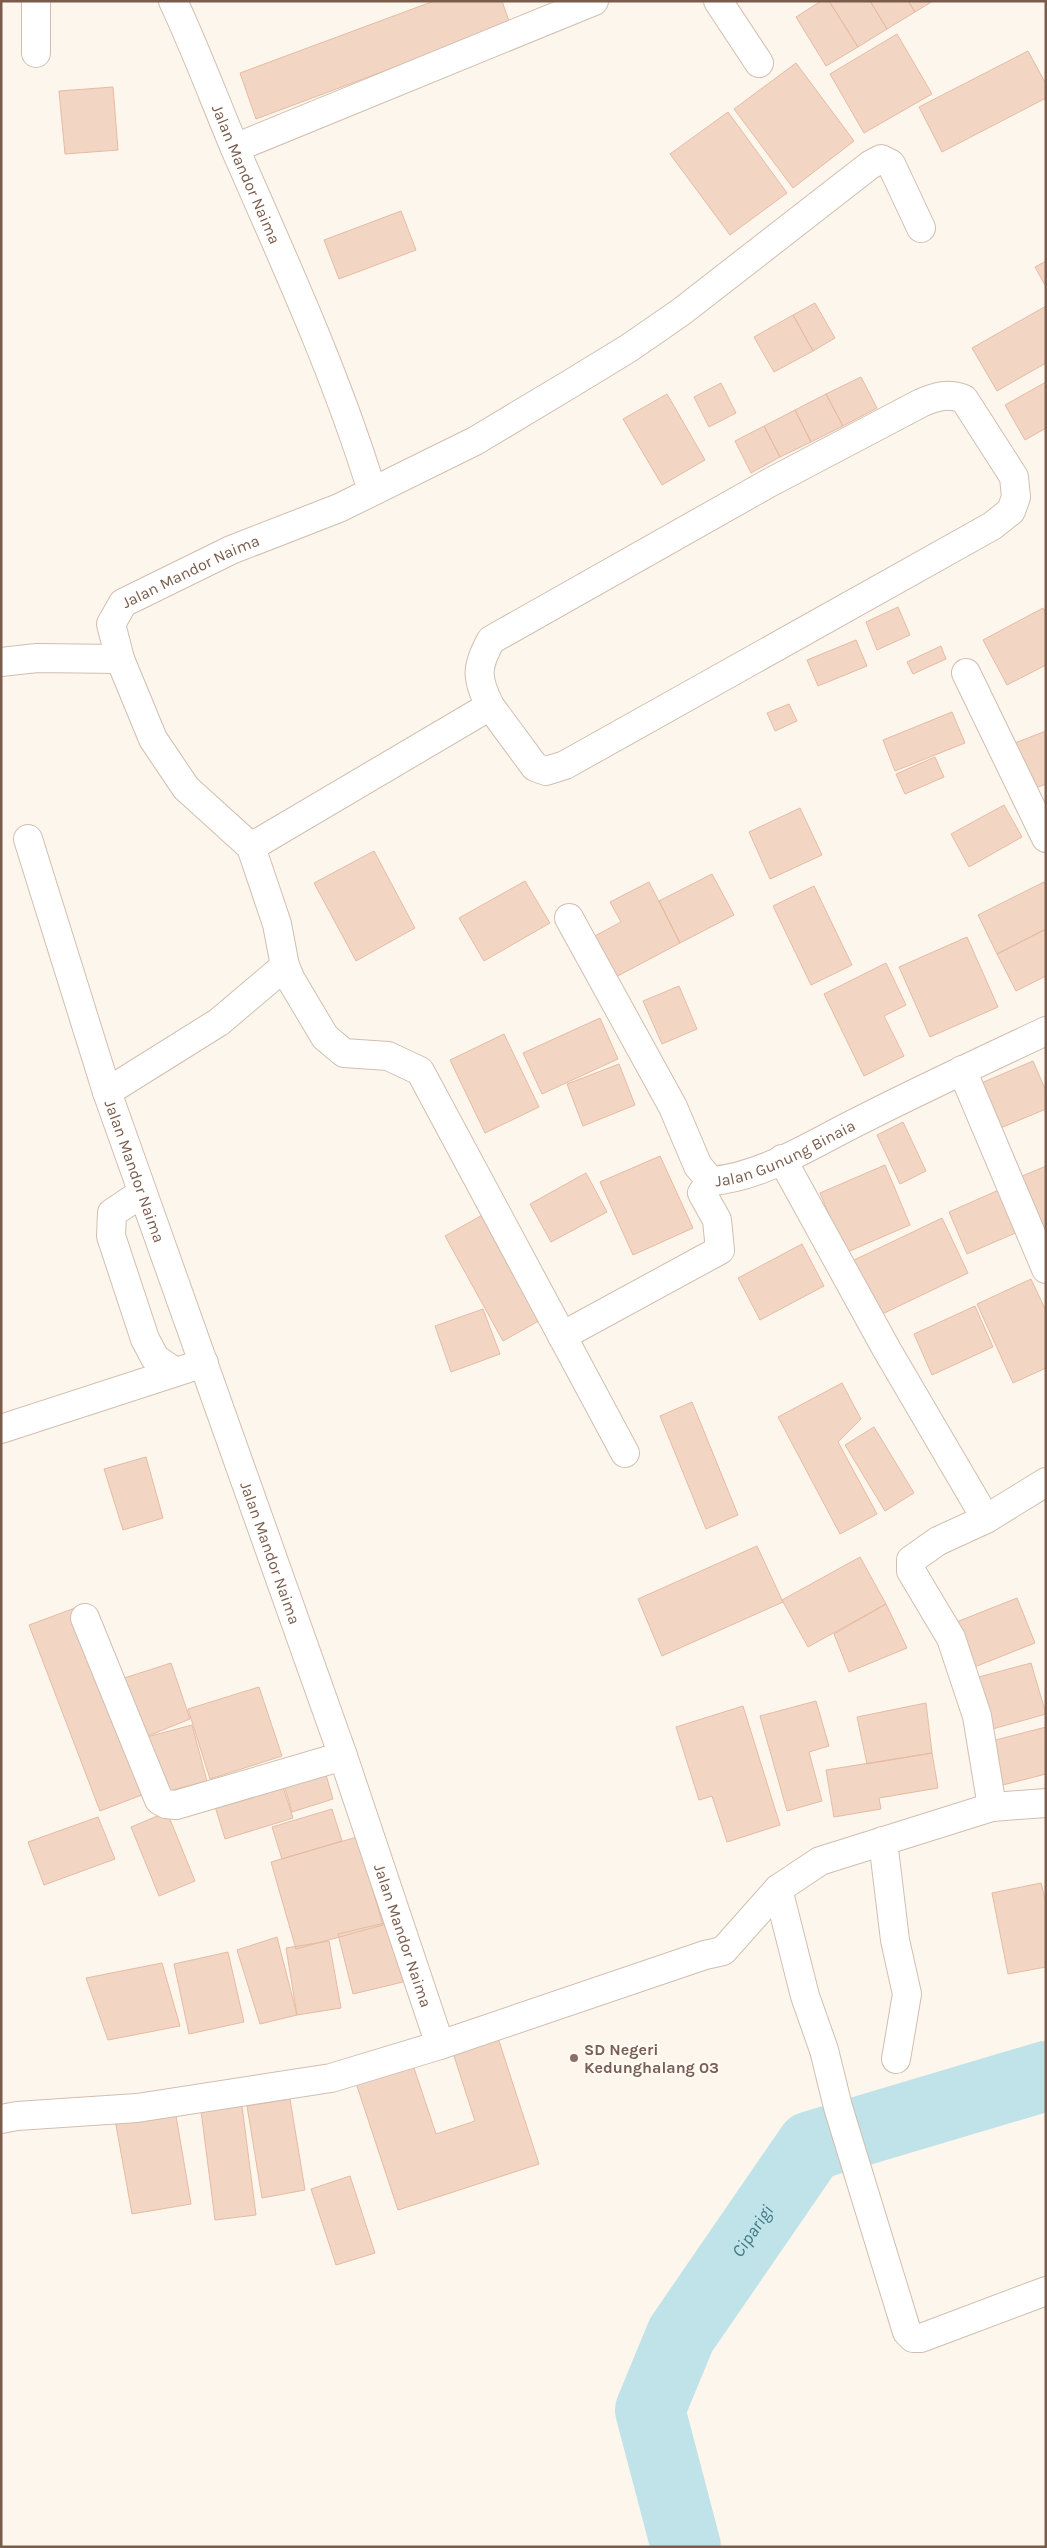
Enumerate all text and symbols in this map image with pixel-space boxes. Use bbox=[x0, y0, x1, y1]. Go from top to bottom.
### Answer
street label: Jalan Mandor Naima bbox=[208, 101, 285, 247]
street label: Jalan Mandor Naima bbox=[118, 530, 262, 612]
street label: Jalan Mandor Naima bbox=[101, 1097, 169, 1245]
street label: Jalan Gunung Binaia bbox=[714, 1115, 858, 1190]
street label: Jalan Mandor Naima bbox=[237, 1479, 305, 1627]
street label: Jalan Mandor Naima bbox=[370, 1861, 436, 2010]
place label: SD Negeri Kedunghalang 03 bbox=[584, 2040, 719, 2077]
marker: SD Negeri Kedunghalang 03 bbox=[568, 2052, 580, 2064]
water label: Ciparigi bbox=[727, 2201, 778, 2261]

